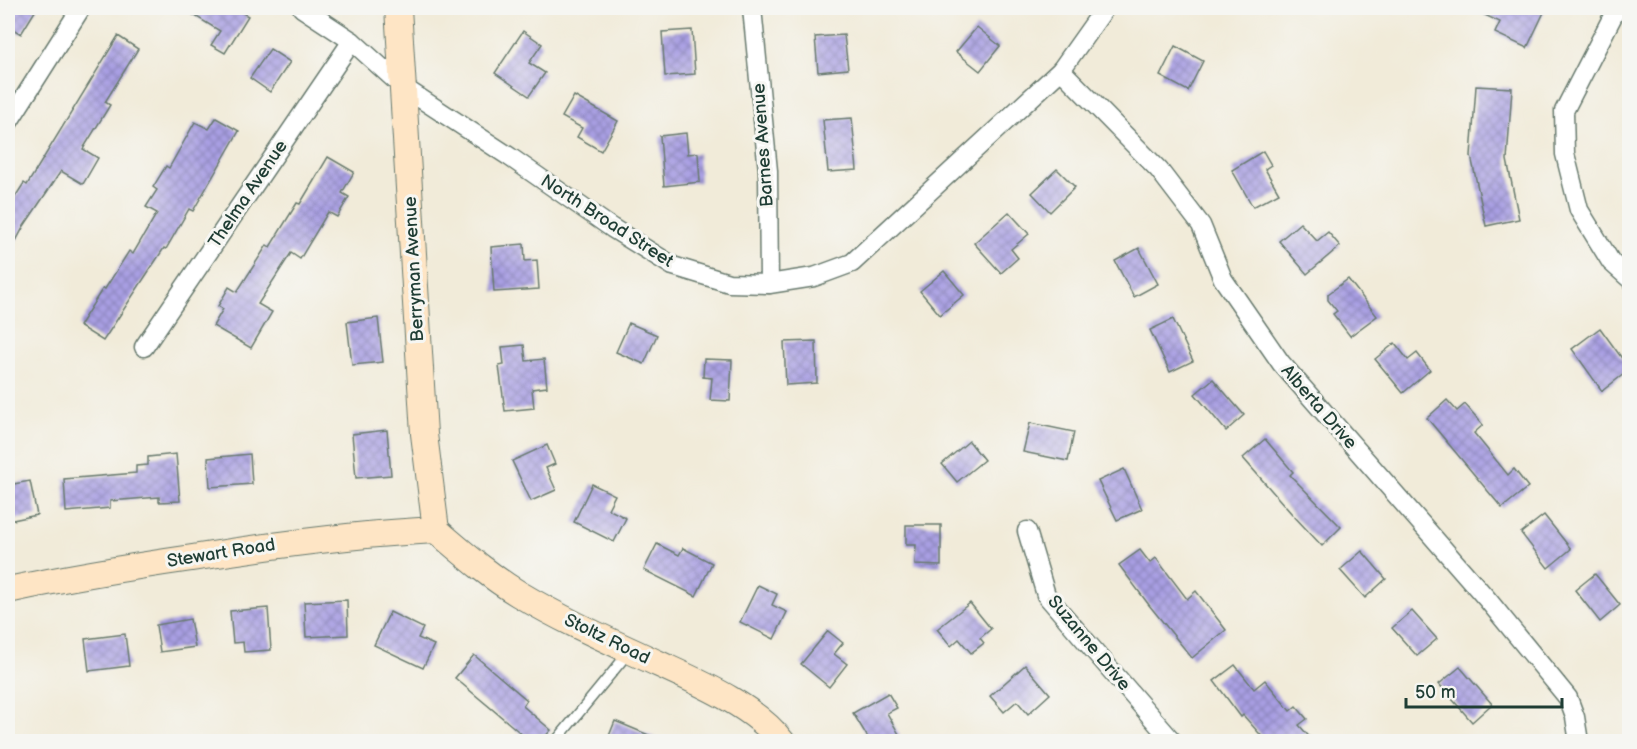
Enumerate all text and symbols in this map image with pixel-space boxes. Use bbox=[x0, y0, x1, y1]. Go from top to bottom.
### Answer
street label: Barnes Avenue bbox=[748, 82, 778, 208]
street label: Thelma Avenue bbox=[204, 136, 292, 252]
street label: North Broad Street bbox=[537, 170, 678, 272]
street label: Berryman Avenue bbox=[400, 195, 428, 342]
street label: Alberta Drive bbox=[1277, 361, 1362, 454]
street label: Stewart Road bbox=[165, 534, 277, 572]
street label: Suzanne Drive bbox=[1043, 591, 1135, 695]
street label: Stoltz Road bbox=[561, 609, 653, 669]
scale bar bbox=[1406, 671, 1562, 709]
text: 50 m bbox=[1415, 682, 1456, 703]

